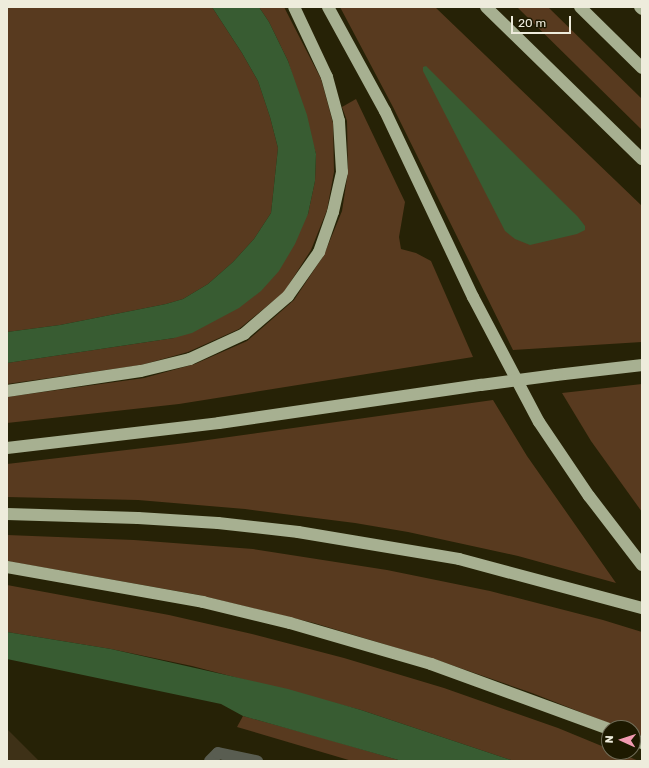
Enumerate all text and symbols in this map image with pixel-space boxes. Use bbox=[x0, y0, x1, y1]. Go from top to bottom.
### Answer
scale bar bbox=[513, 8, 573, 34]
text: 20 m bbox=[518, 16, 546, 30]
north arrow bbox=[601, 720, 641, 760]
text: N bbox=[603, 735, 616, 744]

